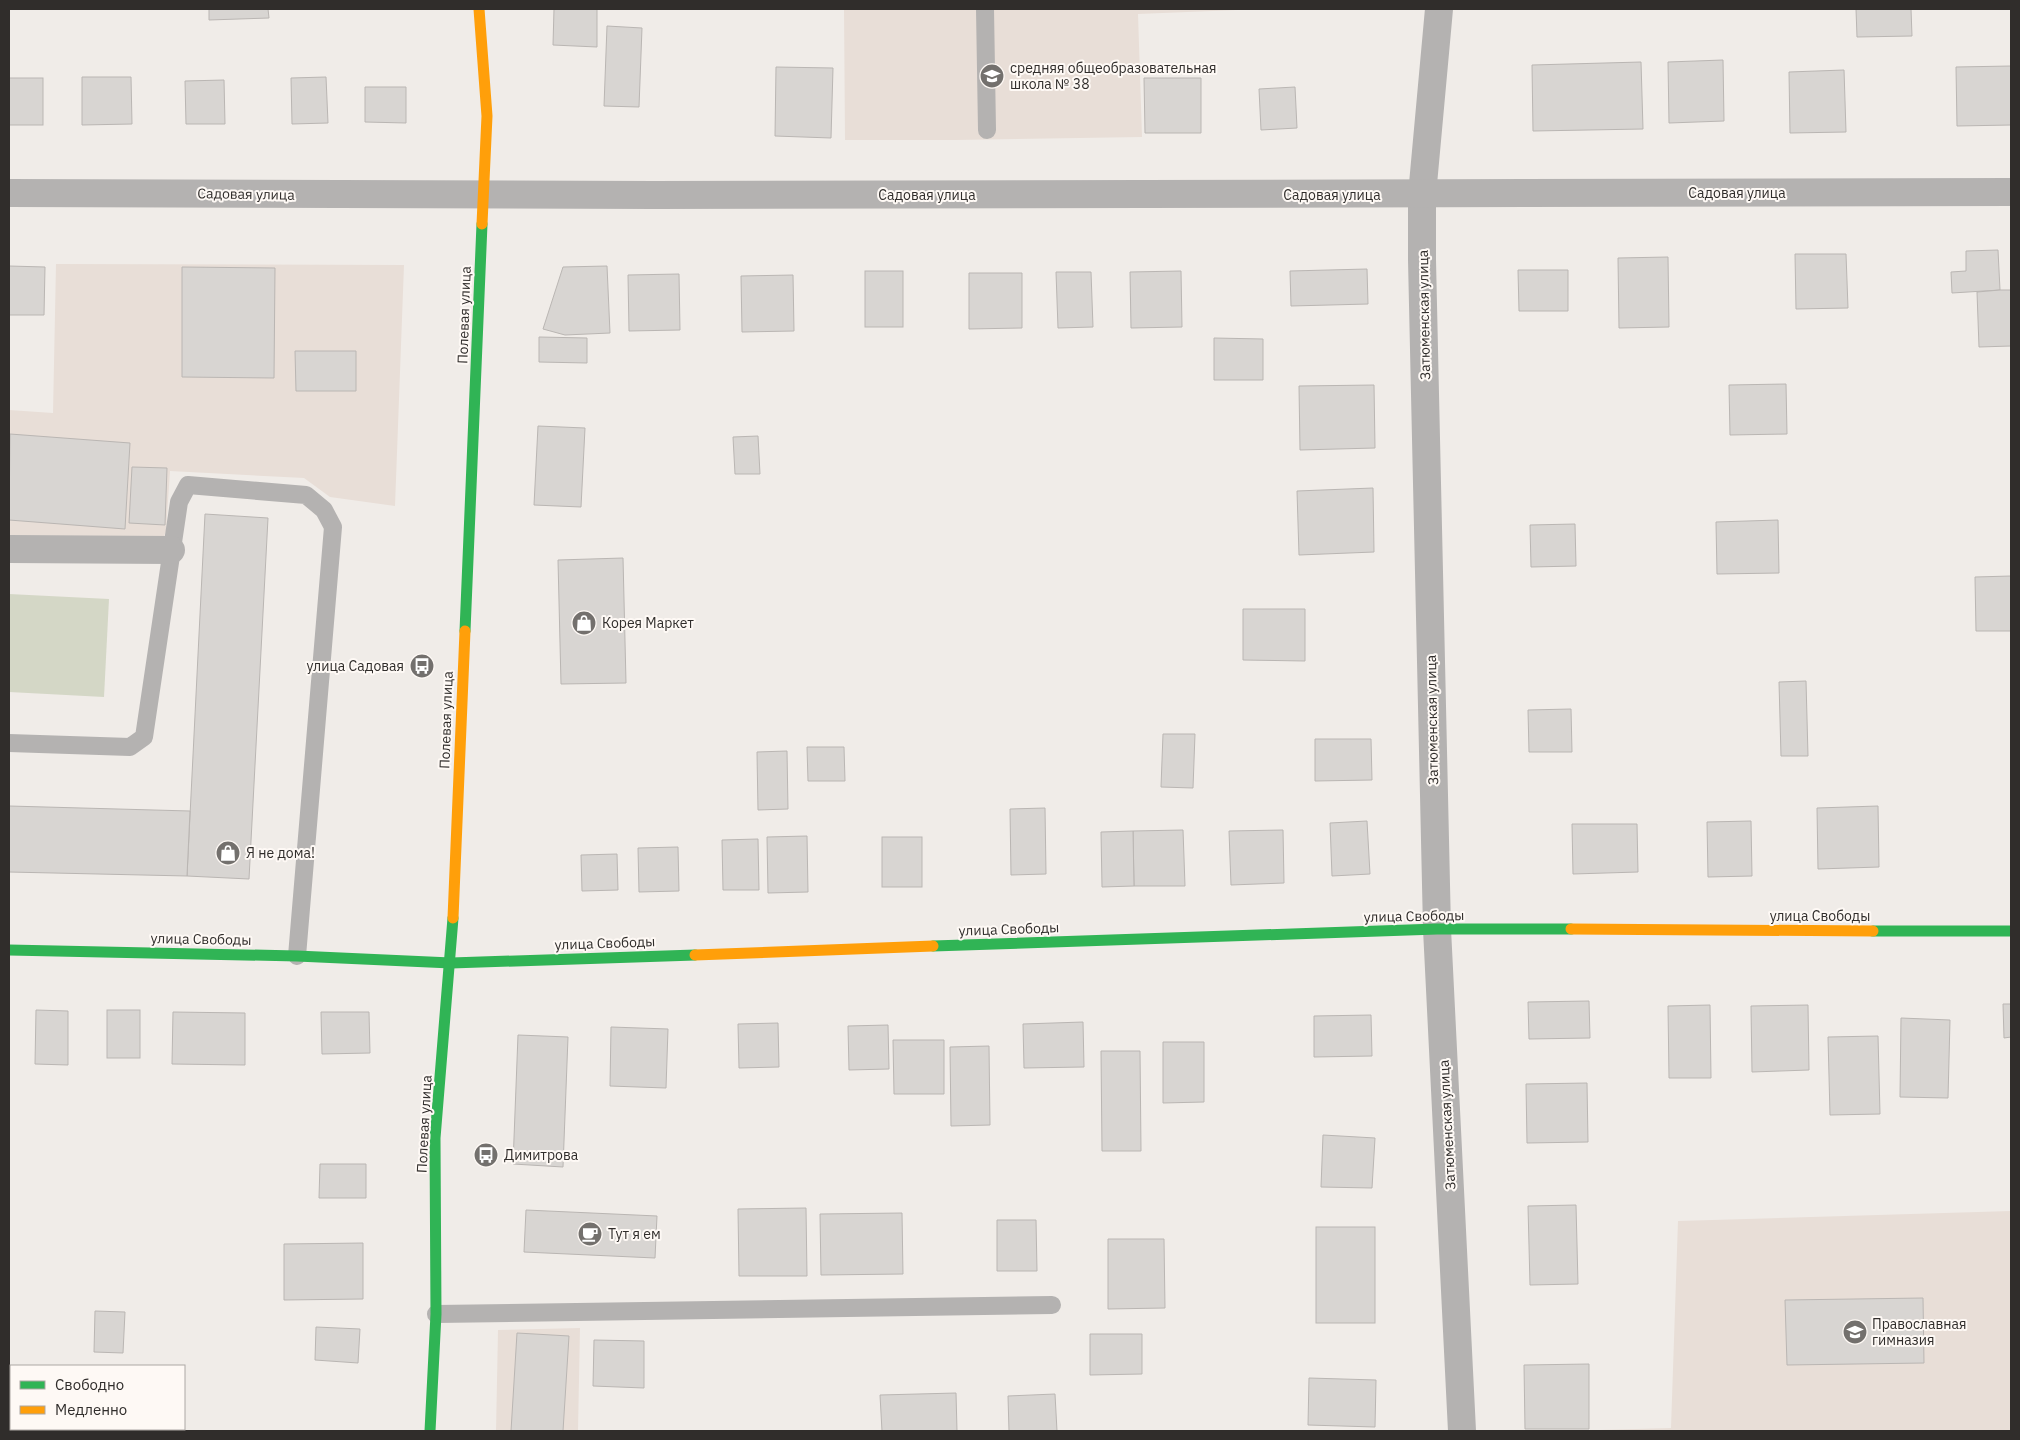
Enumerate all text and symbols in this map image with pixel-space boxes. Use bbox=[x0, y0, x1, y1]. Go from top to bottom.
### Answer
place label: средняя общеобразовательная школа № 38 bbox=[1010, 59, 1216, 93]
school or university icon: средняя общеобразовательная школа № 38 bbox=[979, 63, 1005, 89]
street label: Садовая улица bbox=[197, 184, 295, 204]
street label: Садовая улица bbox=[1688, 184, 1786, 202]
street label: Садовая улица bbox=[878, 186, 976, 204]
street label: Садовая улица bbox=[1283, 186, 1381, 204]
street label: Затюменская улица bbox=[1414, 249, 1434, 380]
street label: Полевая улица bbox=[453, 265, 475, 364]
shop icon: Корея Маркет bbox=[571, 610, 597, 636]
place label: Корея Маркет bbox=[602, 614, 694, 632]
bus stop icon: улица Садовая bbox=[409, 653, 435, 679]
street label: Затюменская улица bbox=[1422, 654, 1442, 785]
place label: улица Садовая bbox=[307, 657, 404, 675]
street label: Полевая улица bbox=[435, 670, 457, 769]
shop icon: Я не дома! bbox=[215, 840, 241, 866]
place label: Я не дома! bbox=[246, 844, 315, 862]
street label: улица Свободы bbox=[1363, 906, 1465, 926]
street label: улица Свободы bbox=[1770, 907, 1870, 925]
street label: улица Свободы bbox=[958, 918, 1060, 940]
street label: улица Свободы bbox=[150, 929, 252, 949]
street label: улица Свободы bbox=[554, 932, 656, 954]
street label: Затюменская улица bbox=[1435, 1059, 1459, 1191]
street label: Полевая улица bbox=[412, 1074, 436, 1173]
bus stop icon: Димитрова bbox=[473, 1142, 499, 1168]
place label: Димитрова bbox=[504, 1146, 579, 1164]
cafe icon: Тут я ем bbox=[577, 1221, 603, 1247]
place label: Тут я ем bbox=[608, 1225, 661, 1243]
place label: Православная гимназия bbox=[1872, 1315, 1966, 1349]
school or university icon: Православная гимназия bbox=[1842, 1319, 1868, 1345]
legend bbox=[10, 1365, 185, 1430]
text: Свободно bbox=[55, 1375, 124, 1394]
text: Медленно bbox=[55, 1400, 127, 1419]

